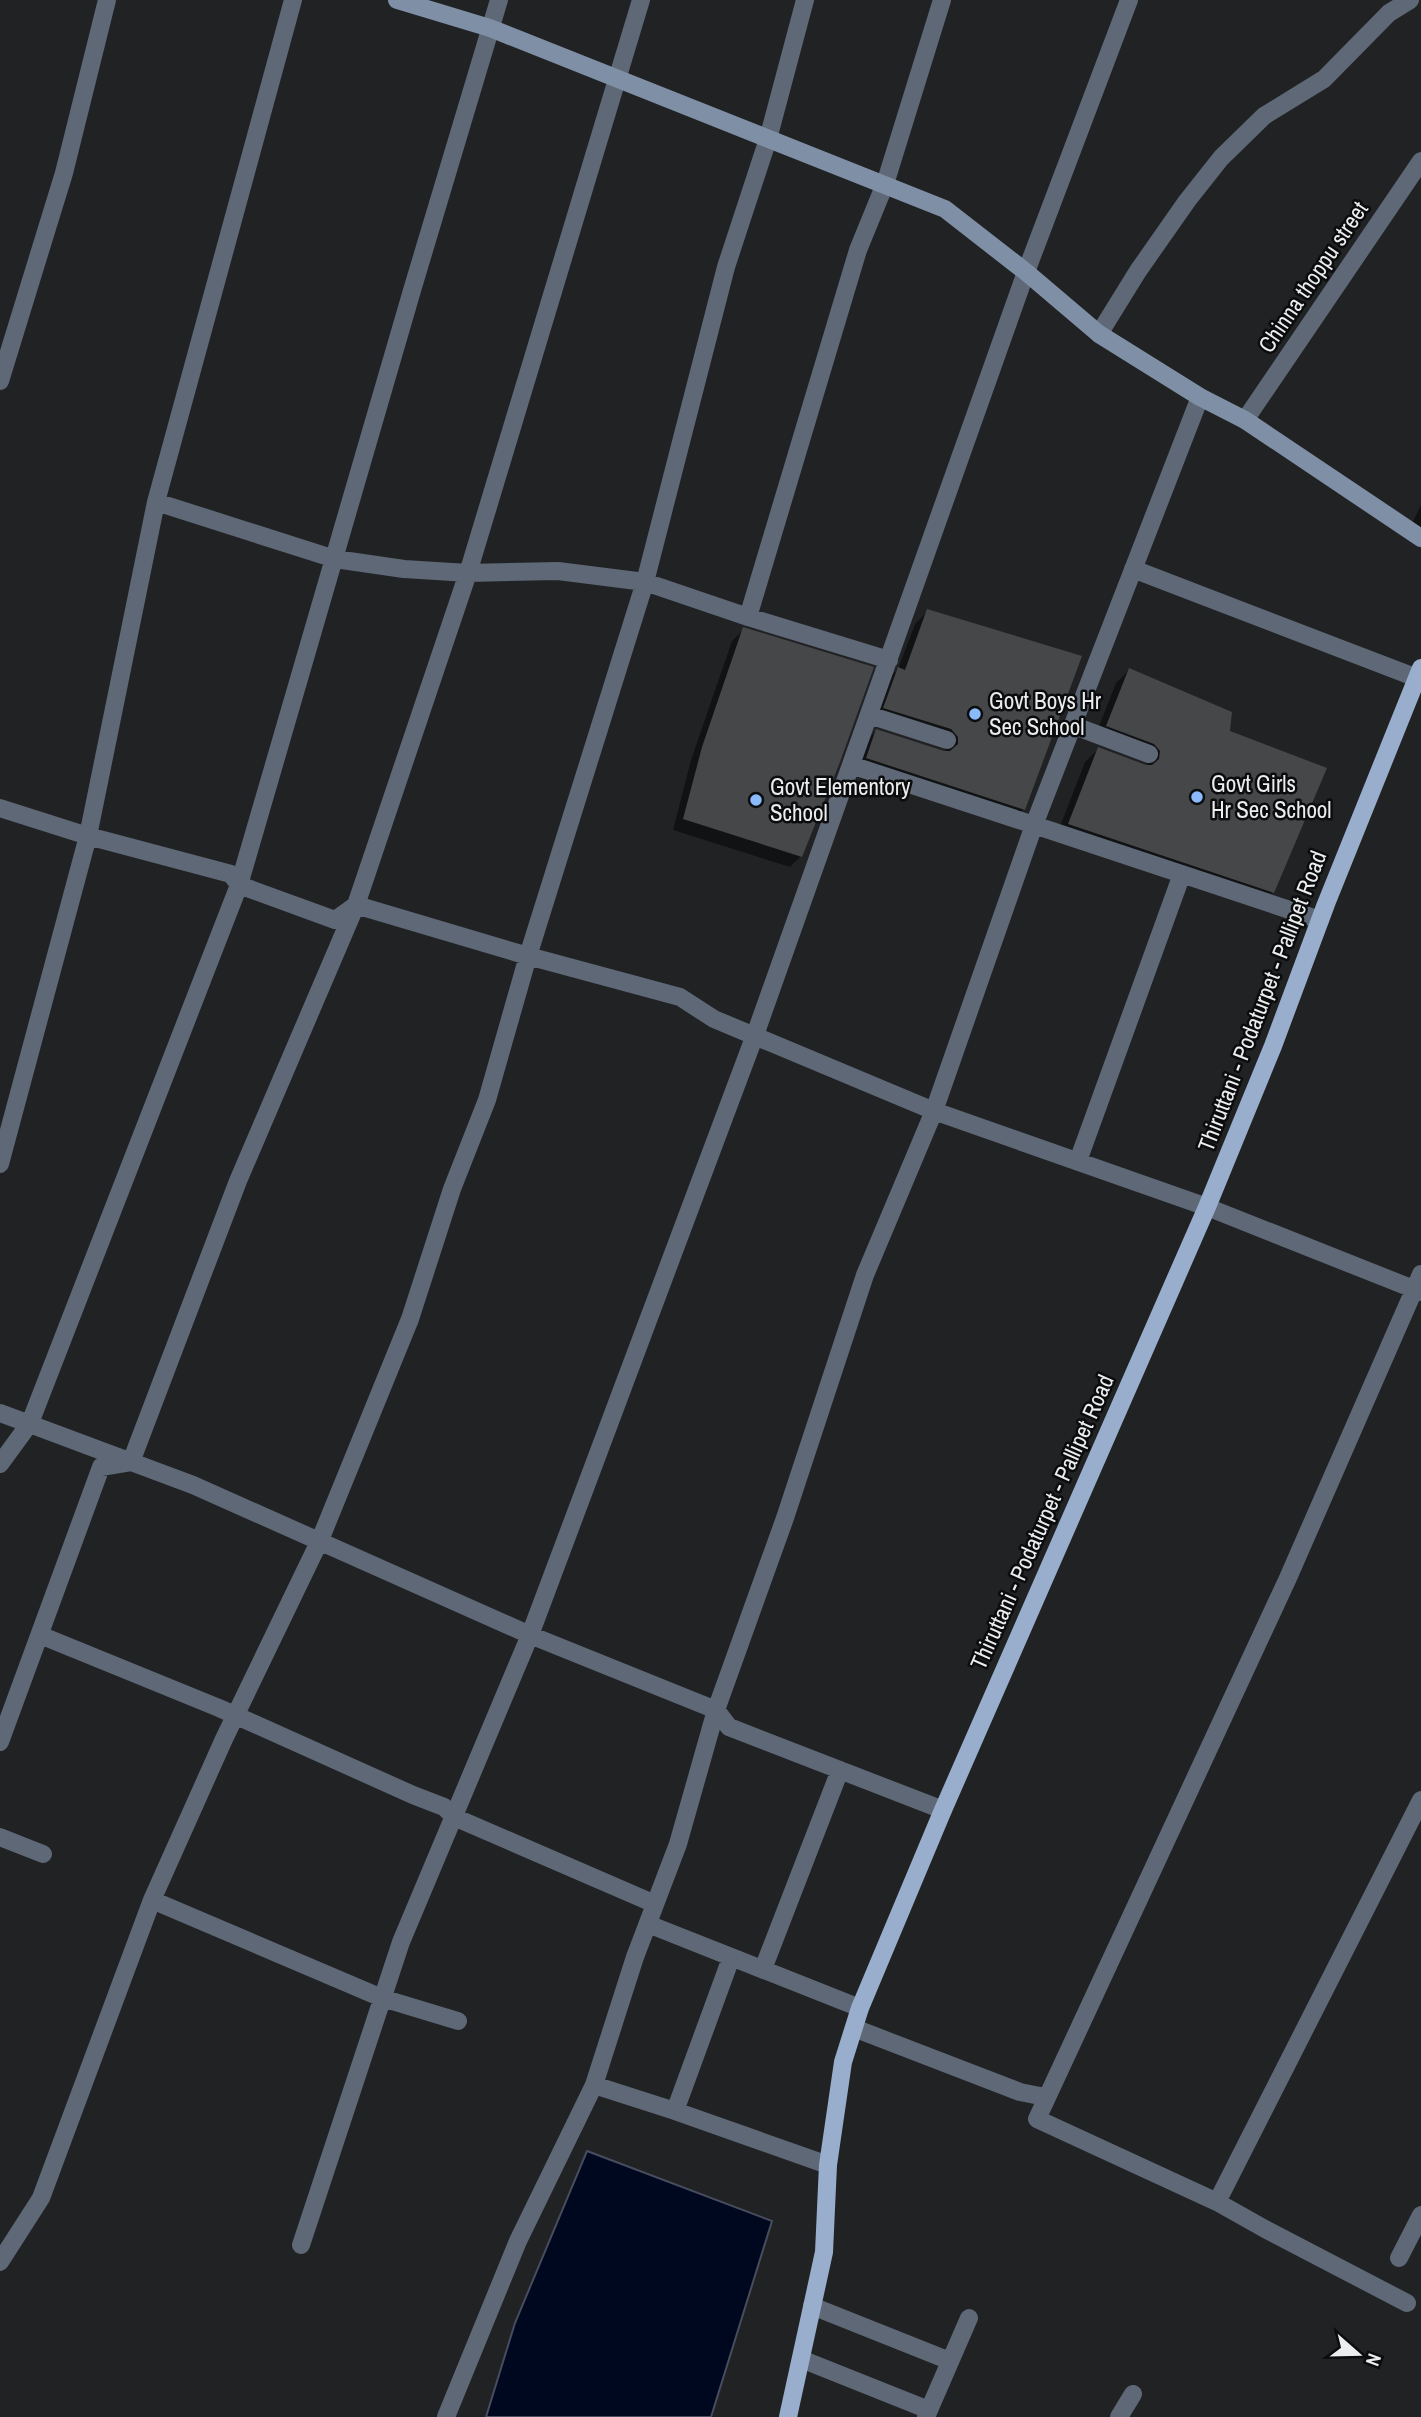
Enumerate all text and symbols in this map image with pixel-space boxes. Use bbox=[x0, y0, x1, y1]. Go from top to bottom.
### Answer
street label: Chinna thoppu street bbox=[1250, 195, 1375, 358]
place label: Govt Boys Hr Sec School bbox=[989, 685, 1102, 742]
marker: Govt Boys Hr Sec School bbox=[967, 706, 983, 722]
place label: Govt Girls Hr Sec School bbox=[1211, 768, 1332, 825]
place label: Govt Elementory School bbox=[770, 771, 911, 828]
marker: Govt Girls Hr Sec School bbox=[1189, 789, 1205, 805]
marker: Govt Elementory School bbox=[748, 792, 764, 808]
street label: Thiruttani - Podaturpet - Pallipet Road bbox=[1190, 846, 1333, 1156]
street label: Thiruttani - Podaturpet - Pallipet Road bbox=[962, 1369, 1121, 1674]
north arrow bbox=[1323, 2319, 1393, 2389]
text: N bbox=[1360, 2350, 1388, 2370]

